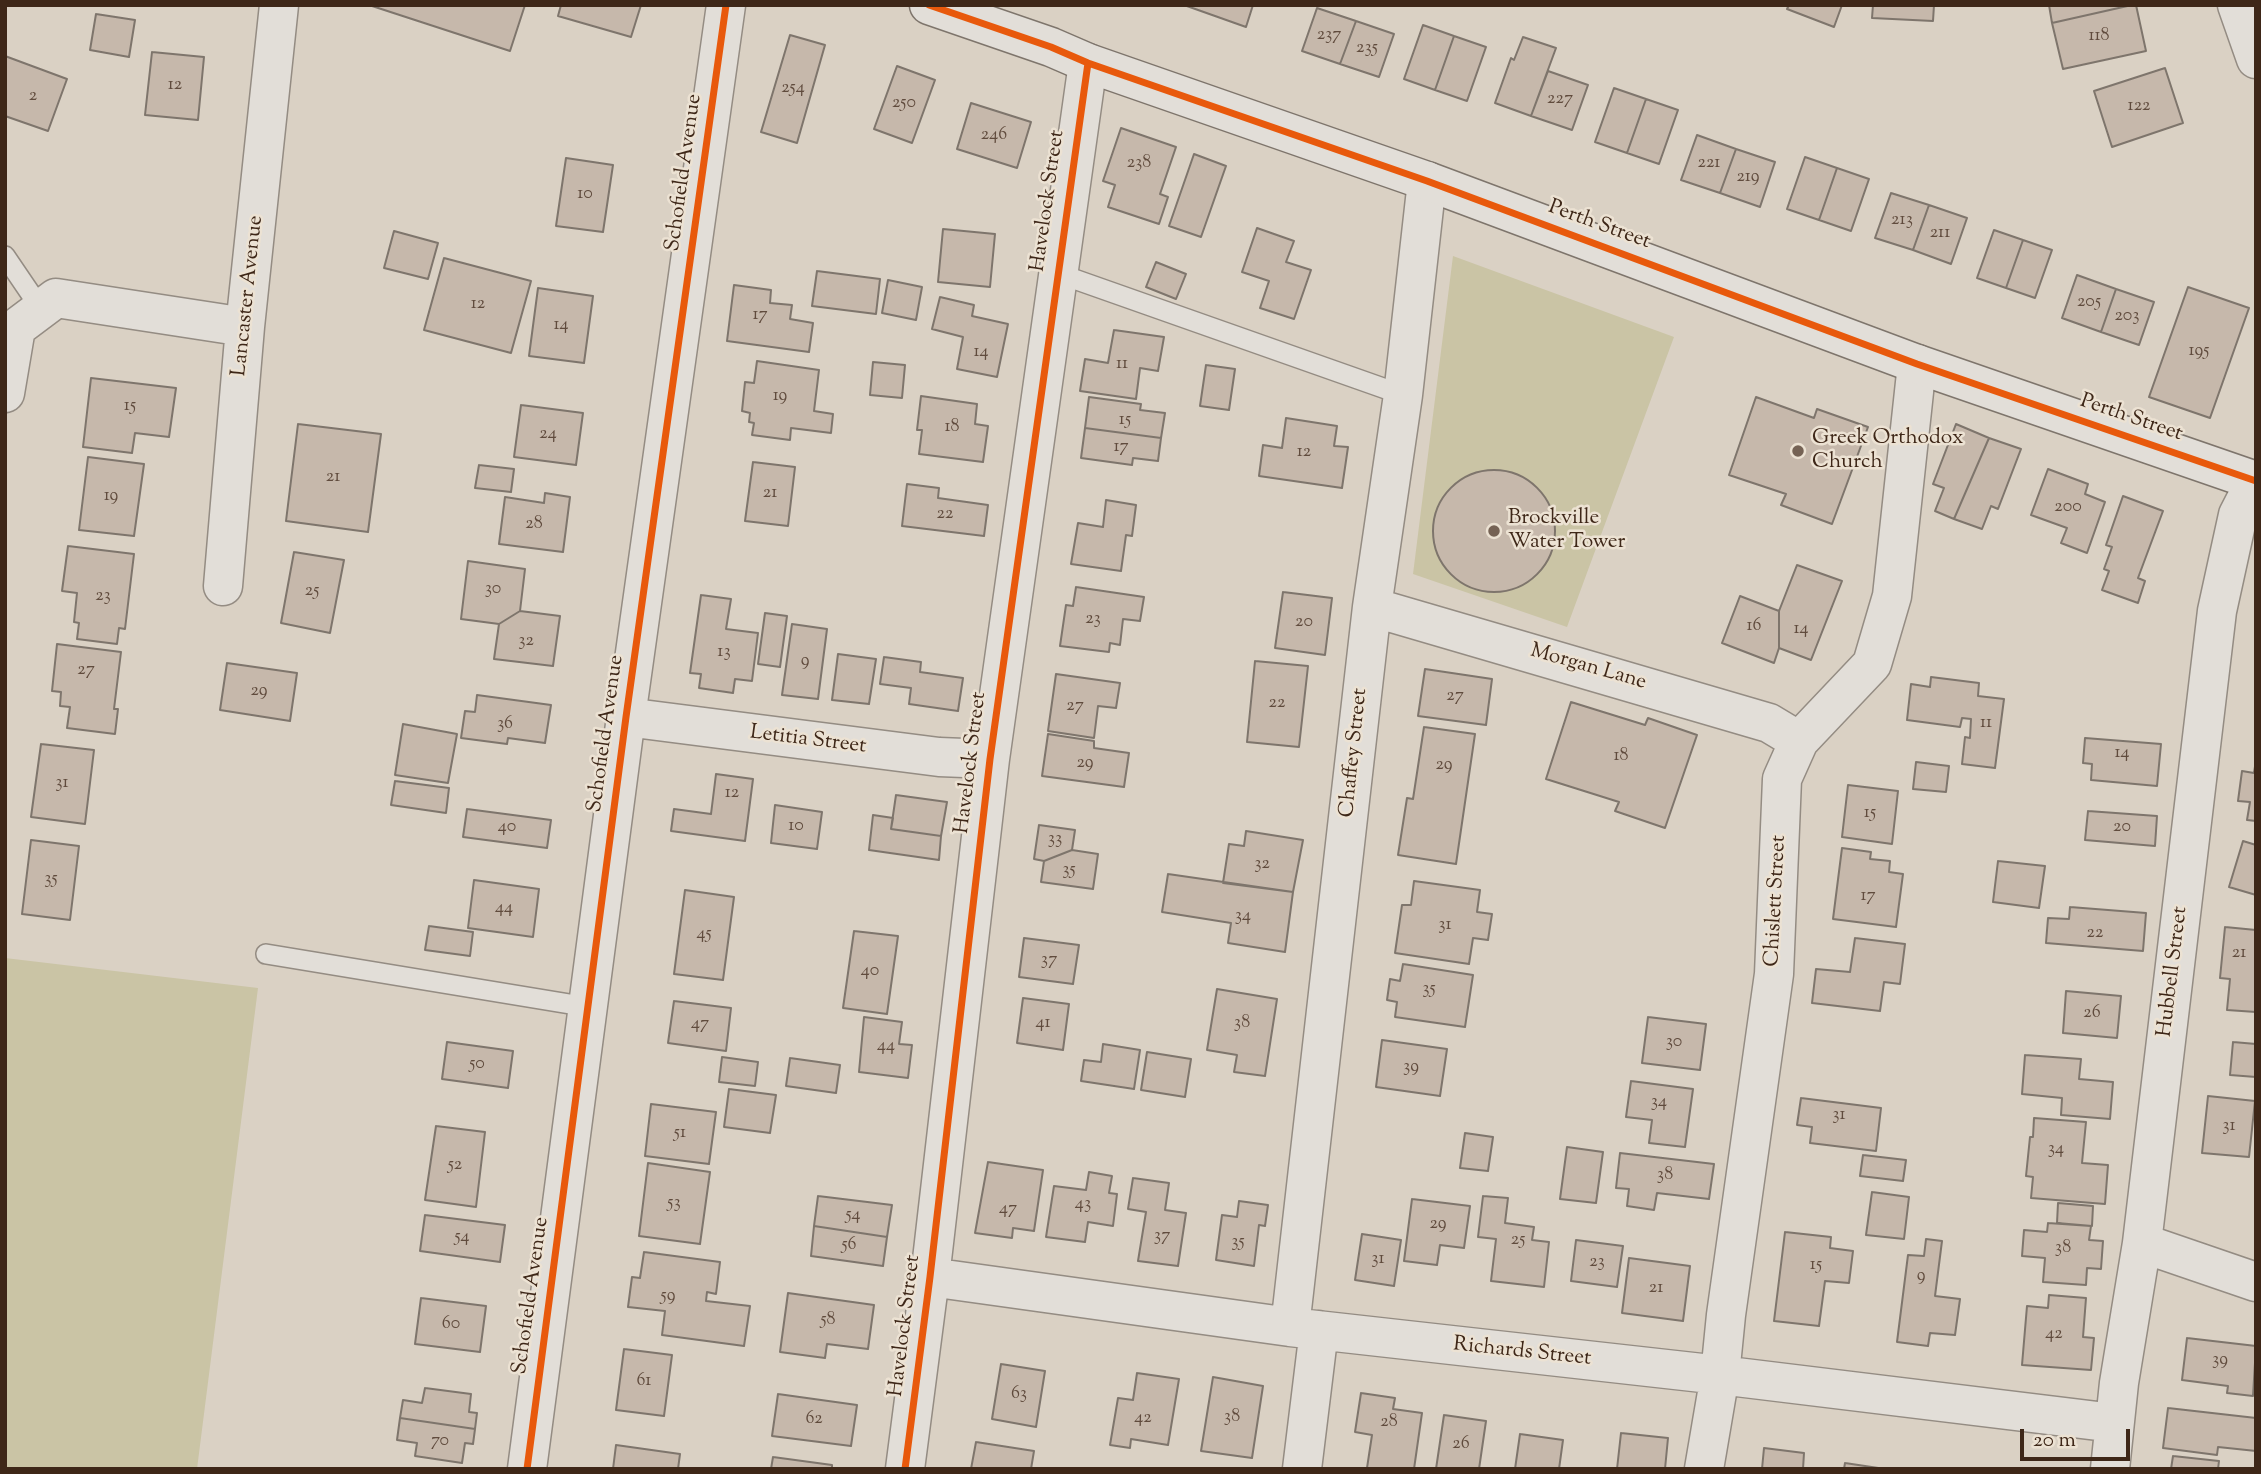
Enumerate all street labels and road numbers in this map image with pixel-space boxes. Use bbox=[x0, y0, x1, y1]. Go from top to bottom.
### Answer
street label: Schofield Avenue bbox=[661, 93, 709, 253]
street label: Havelock Street bbox=[1027, 129, 1071, 273]
street label: Perth Street bbox=[1545, 196, 1653, 256]
street label: Lancaster Avenue bbox=[228, 214, 270, 378]
street label: Perth Street bbox=[2076, 390, 2186, 448]
street label: Morgan Lane bbox=[1527, 639, 1649, 697]
street label: Schofield Avenue bbox=[583, 654, 631, 814]
street label: Chaffey Street bbox=[1336, 687, 1374, 819]
street label: Havelock Street bbox=[951, 691, 993, 835]
street label: Letitia Street bbox=[748, 721, 868, 761]
street label: Chislett Street bbox=[1761, 834, 1793, 968]
street label: Hubbell Street bbox=[2153, 905, 2195, 1039]
street label: Schofield Avenue bbox=[508, 1216, 556, 1376]
street label: Havelock Street bbox=[885, 1254, 927, 1398]
street label: Richards Street bbox=[1452, 1333, 1592, 1373]

